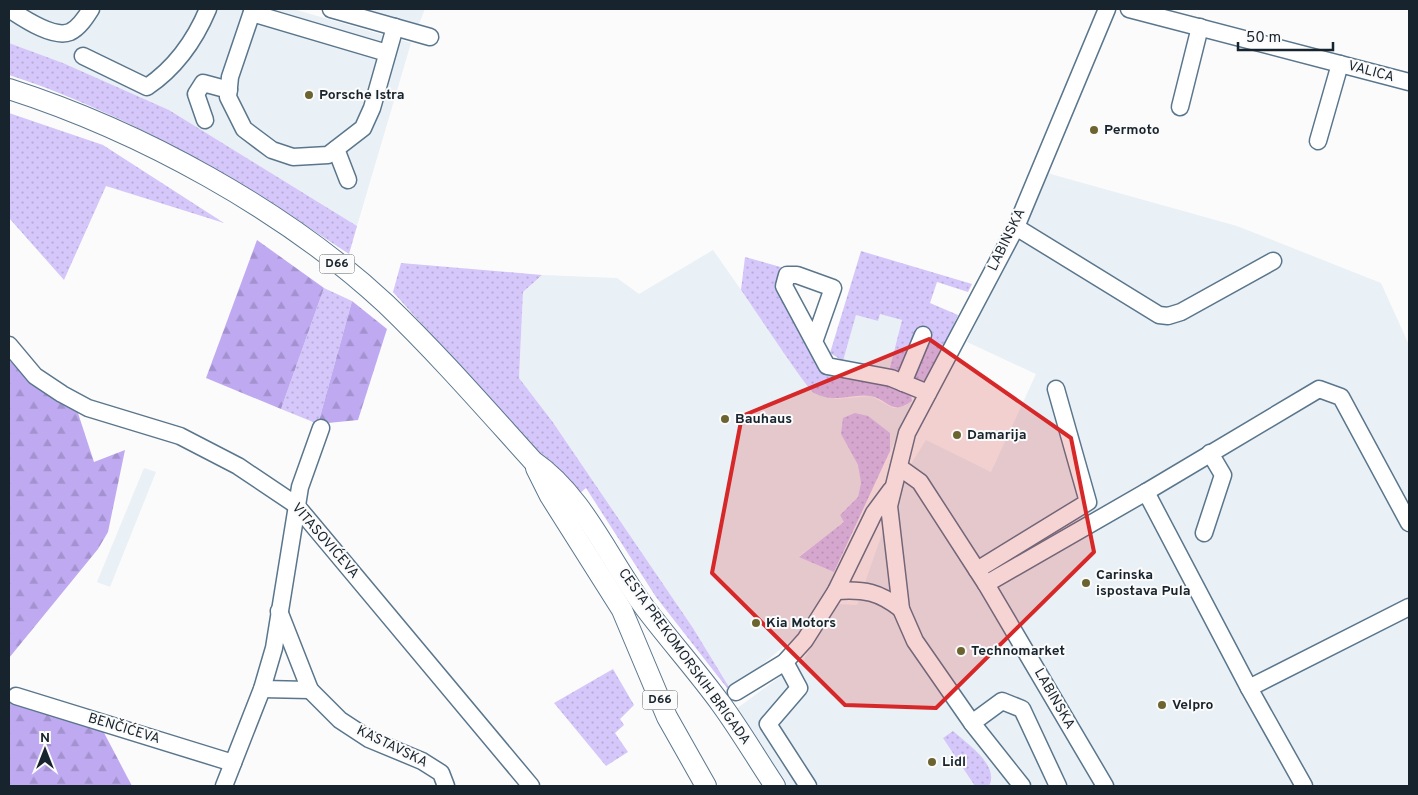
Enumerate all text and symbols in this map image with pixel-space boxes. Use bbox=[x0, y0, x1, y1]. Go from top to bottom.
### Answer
scale bar bbox=[1238, 20, 1333, 52]
text: 50 m bbox=[1246, 29, 1281, 48]
street label: VALICA bbox=[1346, 58, 1396, 86]
place label: Porsche Istra bbox=[319, 87, 405, 104]
marker: Porsche Istra bbox=[303, 89, 315, 101]
place label: Permoto bbox=[1104, 122, 1160, 139]
marker: Permoto bbox=[1088, 124, 1100, 136]
street label: LABINSKA bbox=[985, 206, 1029, 274]
road number: D66 bbox=[320, 254, 354, 274]
place label: Bauhaus bbox=[735, 411, 792, 428]
marker: Bauhaus bbox=[719, 413, 731, 425]
place label: Damarija bbox=[967, 427, 1027, 444]
marker: Damarija bbox=[951, 429, 963, 441]
street label: VITASOVIĆEVA bbox=[288, 499, 363, 582]
street label: CESTA PREKOMORSKIH BRIGADA bbox=[614, 566, 754, 748]
place label: Carinska ispostava Pula bbox=[1096, 567, 1191, 600]
marker: Carinska ispostava Pula bbox=[1080, 577, 1092, 589]
place label: Kia Motors bbox=[766, 615, 836, 632]
marker: Kia Motors bbox=[750, 617, 762, 629]
place label: Technomarket bbox=[971, 643, 1065, 660]
marker: Technomarket bbox=[955, 645, 967, 657]
street label: LABINSKA bbox=[1030, 666, 1078, 732]
road number: D66 bbox=[642, 690, 678, 710]
place label: Velpro bbox=[1172, 697, 1214, 714]
marker: Velpro bbox=[1156, 699, 1168, 711]
street label: BENČIĆEVA bbox=[86, 709, 163, 748]
street label: KASTAVSKA bbox=[354, 722, 430, 772]
north arrow bbox=[20, 725, 70, 775]
text: N bbox=[40, 730, 50, 747]
place label: Lidl bbox=[942, 754, 966, 771]
marker: Lidl bbox=[926, 756, 938, 768]

